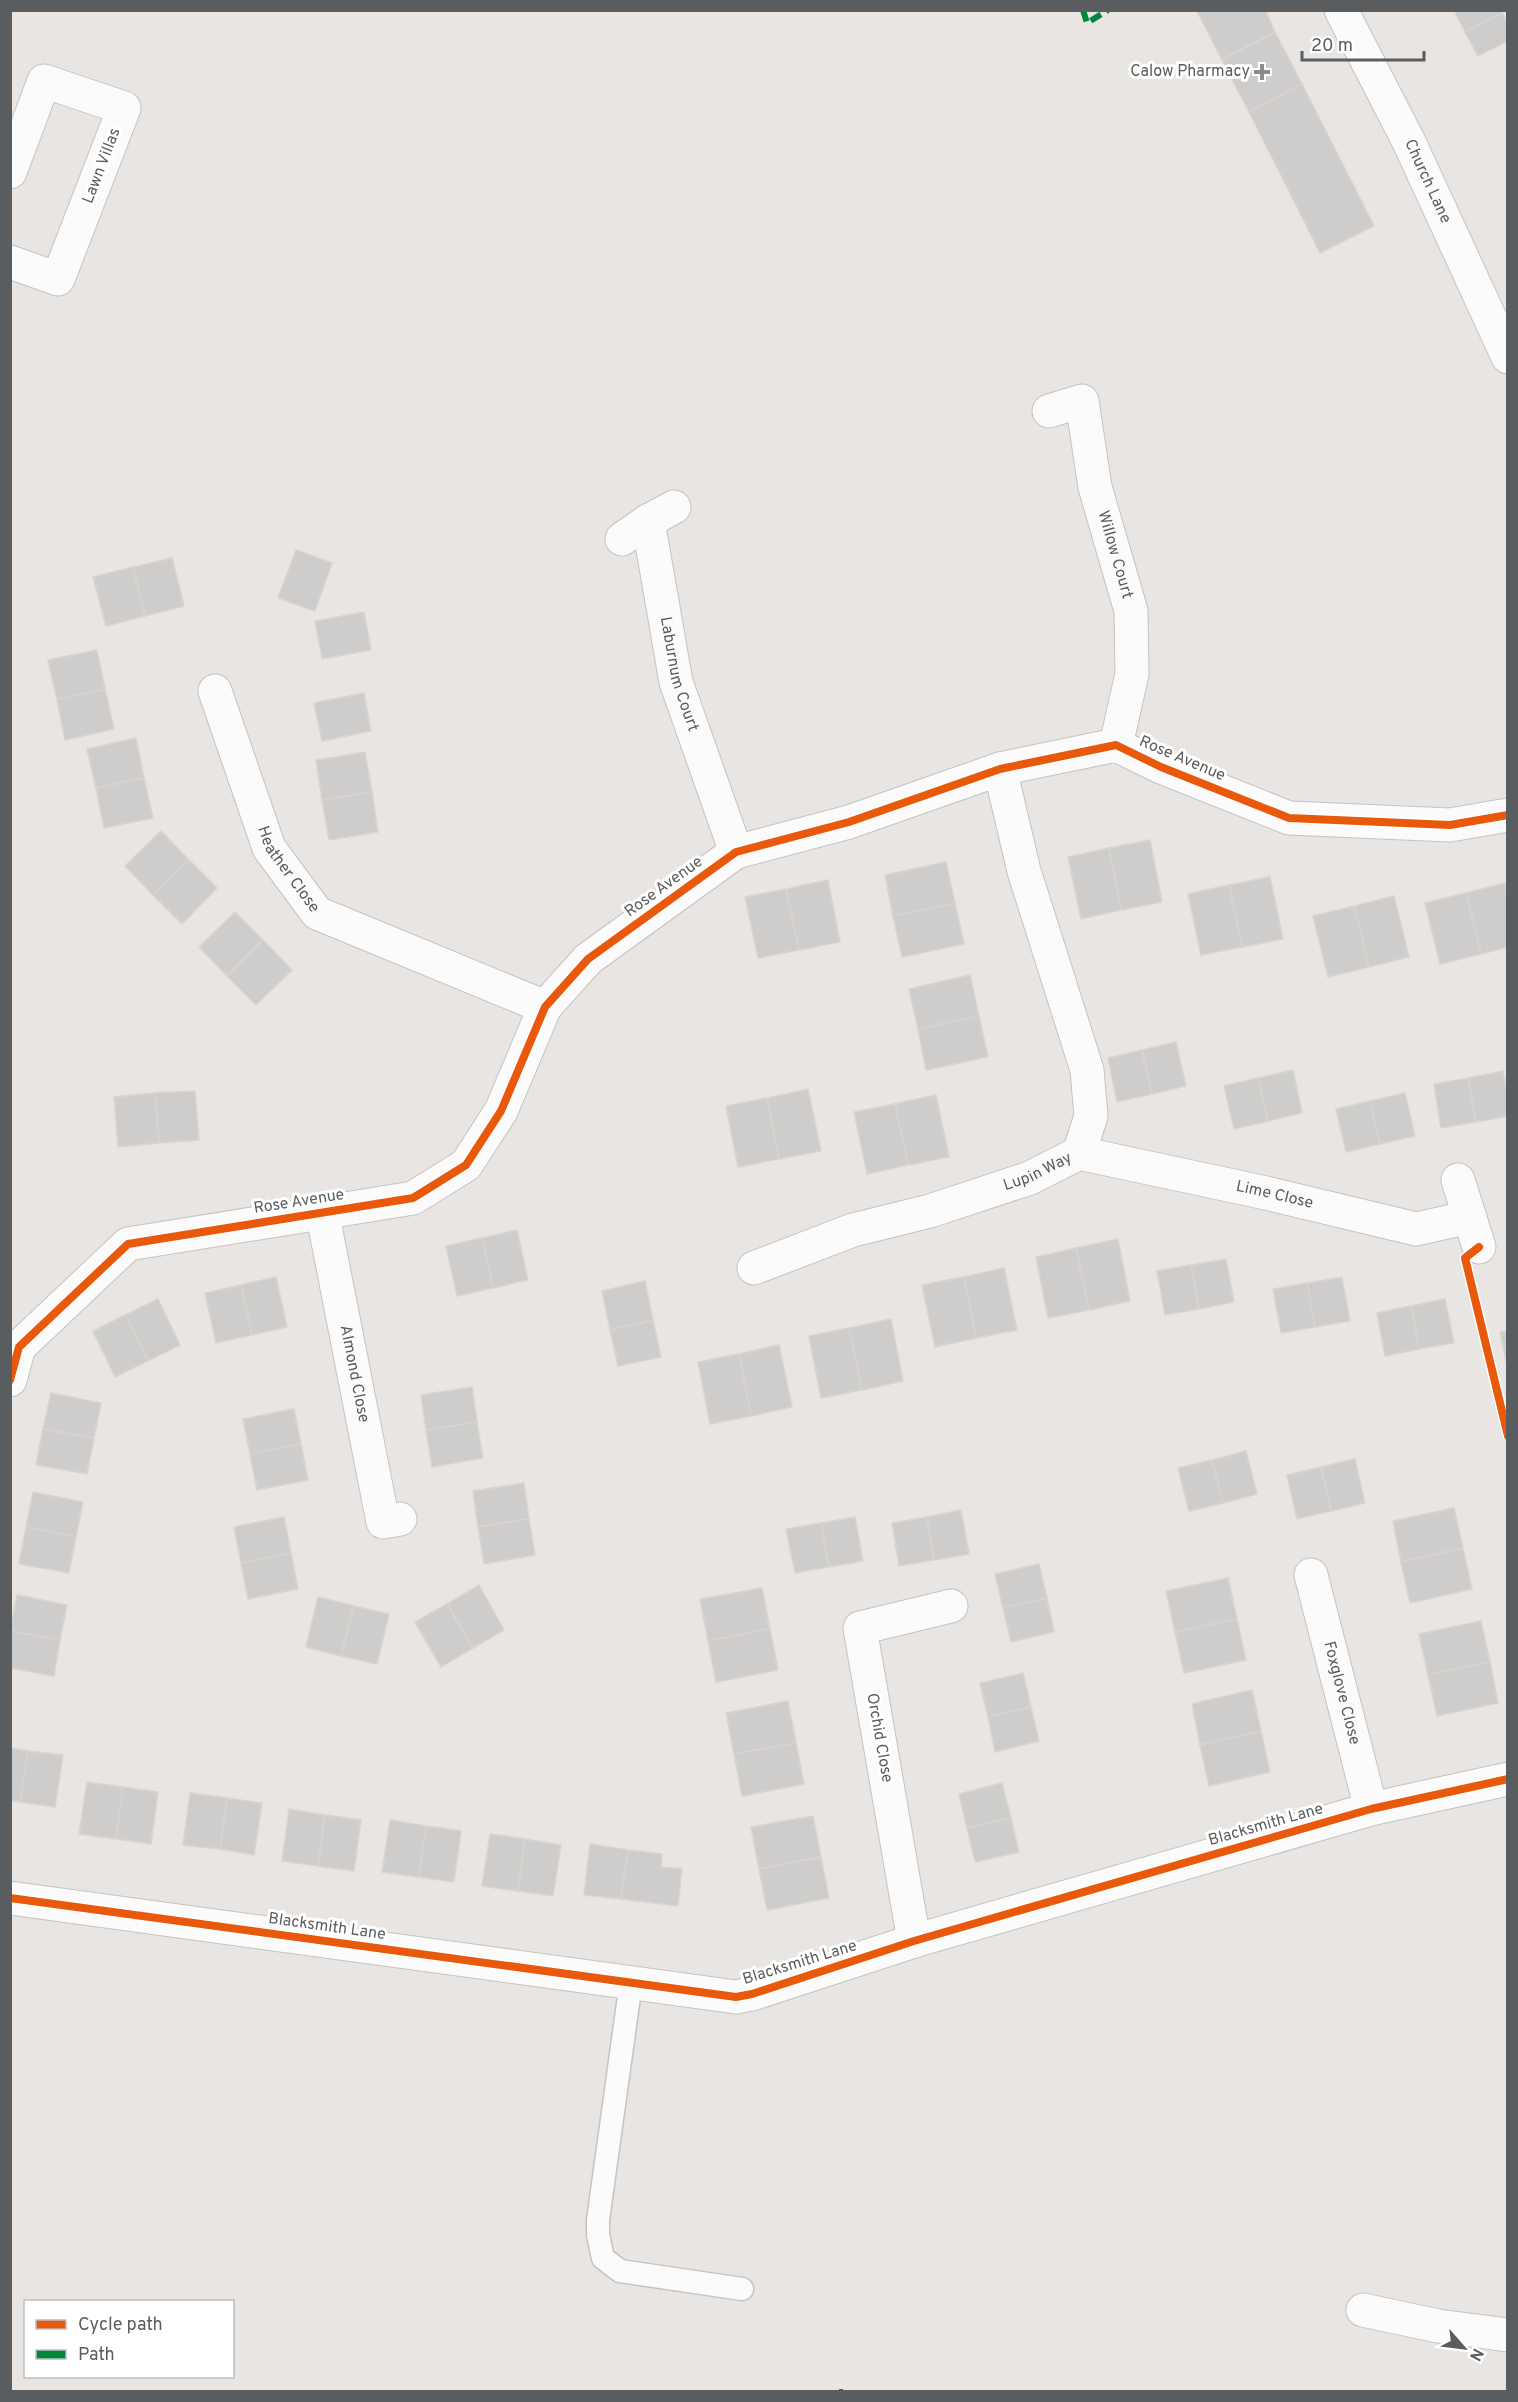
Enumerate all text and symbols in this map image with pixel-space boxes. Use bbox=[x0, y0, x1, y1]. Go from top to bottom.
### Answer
scale bar bbox=[1302, 24, 1424, 62]
text: 20 m bbox=[1311, 35, 1353, 58]
place label: Calow Pharmacy bbox=[1130, 62, 1250, 82]
marker: Calow Pharmacy bbox=[1255, 65, 1269, 79]
street label: Lawn Villas bbox=[78, 125, 126, 207]
street label: Church Lane bbox=[1399, 136, 1455, 227]
street label: Willow Court bbox=[1092, 508, 1137, 601]
street label: Laburnum Court bbox=[655, 615, 703, 734]
street label: Rose Avenue bbox=[1136, 732, 1228, 786]
street label: Heather Close bbox=[252, 823, 324, 917]
street label: Rose Avenue bbox=[621, 852, 707, 922]
street label: Lupin Way bbox=[1001, 1148, 1076, 1196]
street label: Lime Close bbox=[1234, 1177, 1315, 1214]
street label: Rose Avenue bbox=[252, 1185, 346, 1219]
street label: Almond Close bbox=[335, 1323, 373, 1424]
street label: Foxglove Close bbox=[1318, 1639, 1364, 1747]
street label: Orchid Close bbox=[861, 1692, 897, 1784]
street label: Blacksmith Lane bbox=[1206, 1799, 1326, 1851]
street label: Blacksmith Lane bbox=[267, 1909, 387, 1945]
street label: Blacksmith Lane bbox=[740, 1936, 860, 1990]
legend bbox=[24, 2300, 234, 2378]
text: Cycle path bbox=[78, 2314, 163, 2337]
north arrow bbox=[1434, 2318, 1494, 2378]
text: Path bbox=[78, 2344, 115, 2367]
text: N bbox=[1464, 2344, 1487, 2364]

